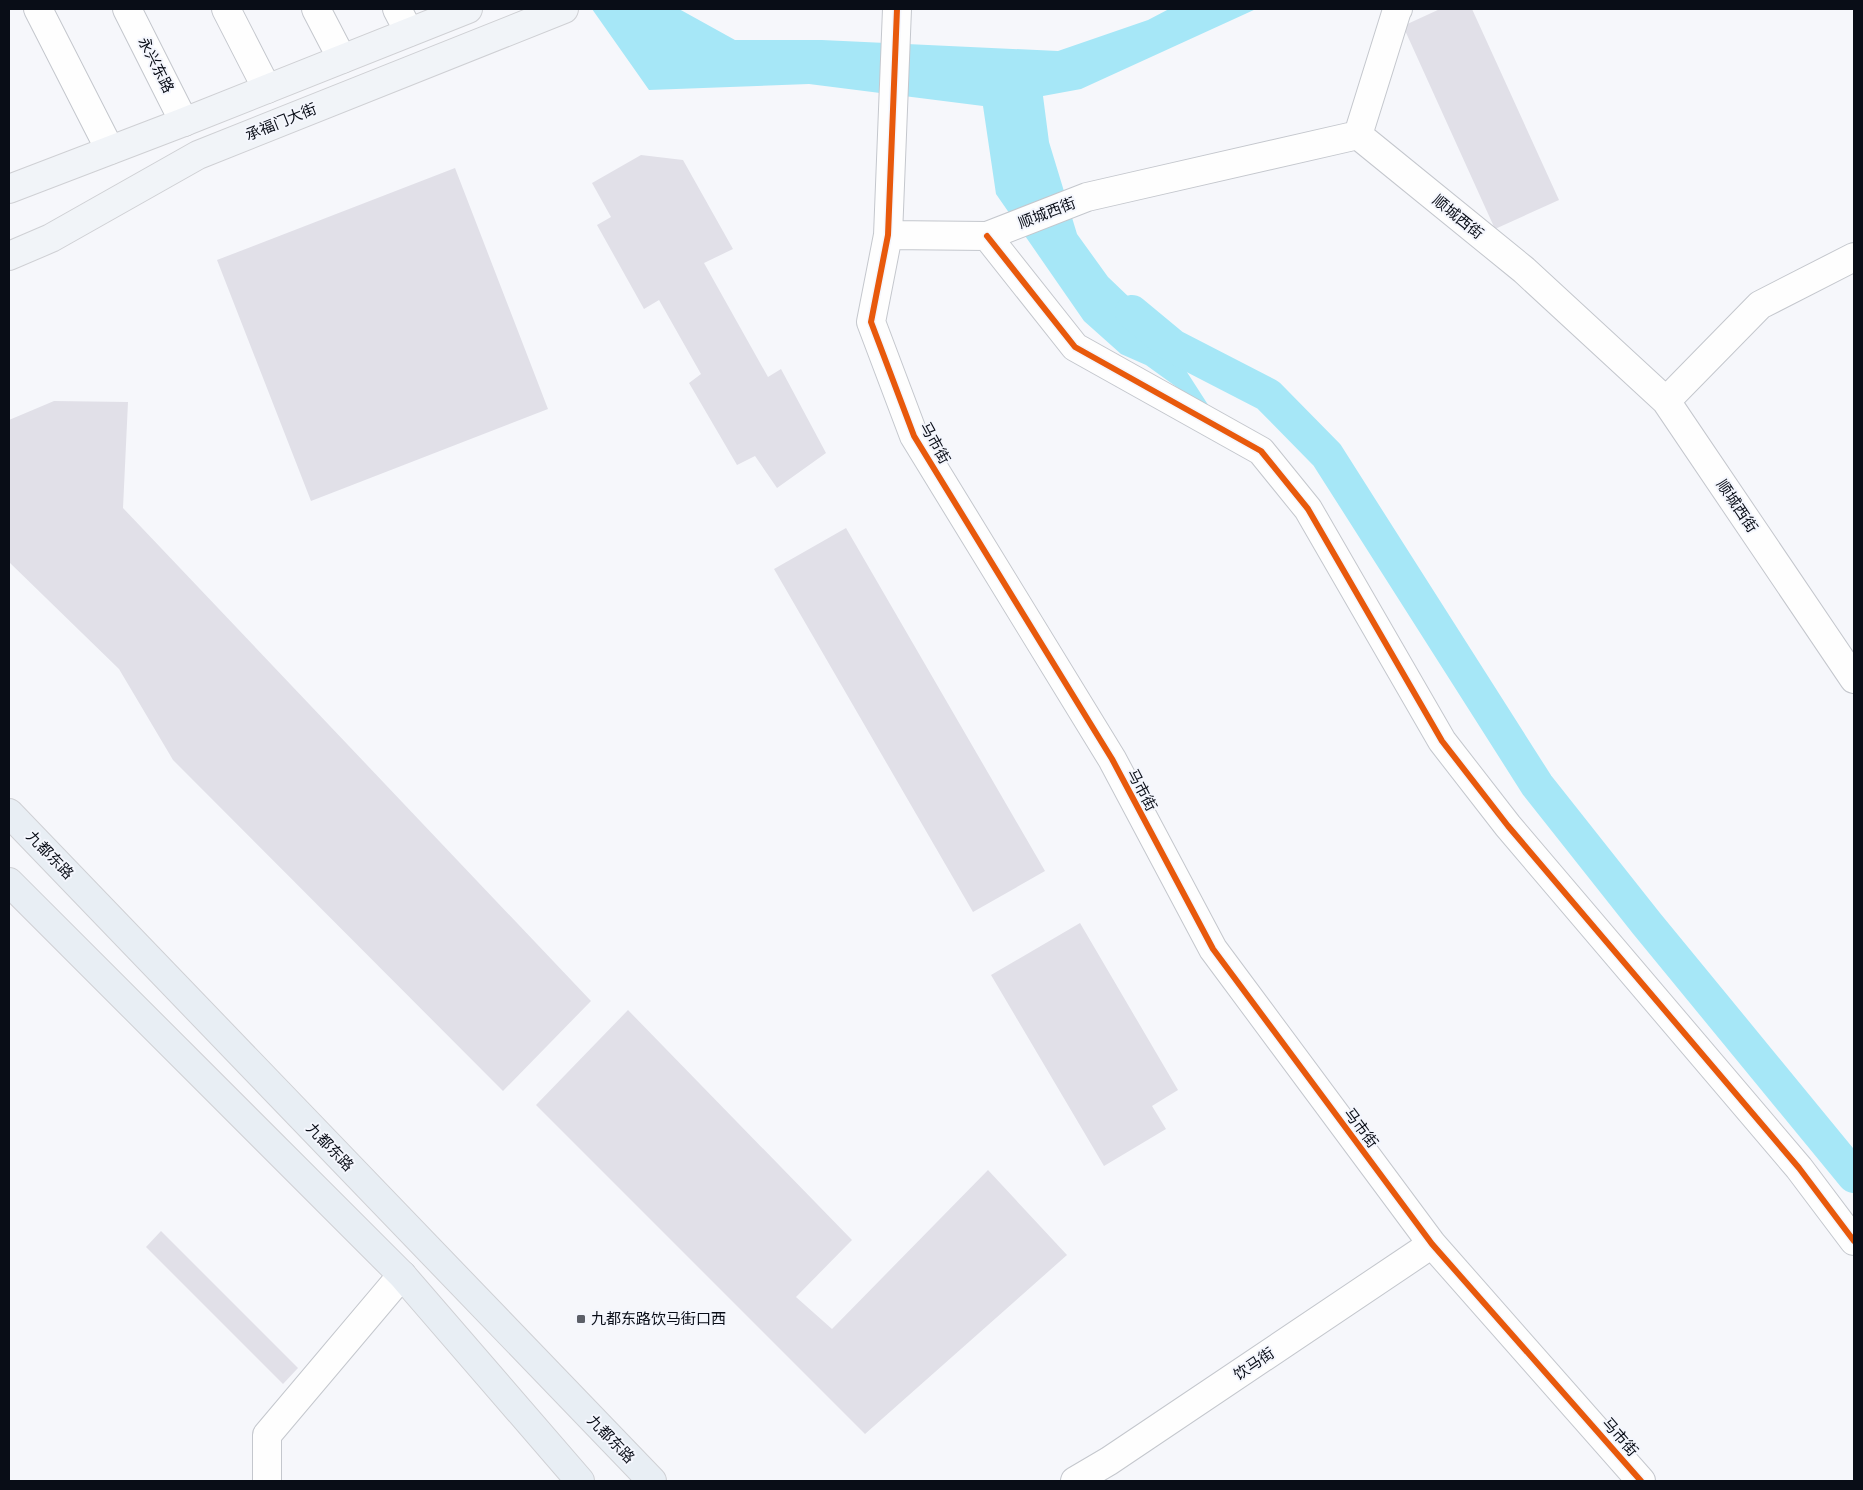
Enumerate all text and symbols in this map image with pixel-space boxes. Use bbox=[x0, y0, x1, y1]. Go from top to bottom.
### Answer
street label: 永兴东路 bbox=[134, 34, 179, 96]
street label: 承福门大街 bbox=[242, 99, 319, 144]
street label: 顺城西街 bbox=[1429, 190, 1488, 243]
street label: 顺城西街 bbox=[1015, 193, 1078, 232]
street label: 马市街 bbox=[916, 418, 955, 467]
street label: 顺城西街 bbox=[1713, 476, 1762, 536]
street label: 马市街 bbox=[1123, 765, 1161, 814]
street label: 九都东路 bbox=[23, 826, 78, 883]
street label: 马市街 bbox=[1340, 1104, 1383, 1151]
street label: 九都东路 bbox=[303, 1118, 358, 1175]
place label: 九都东路饮马街口西 bbox=[591, 1309, 726, 1328]
marker: 九都东路饮马街口西 bbox=[575, 1313, 587, 1325]
street label: 饮马街 bbox=[1230, 1343, 1278, 1384]
street label: 九都东路 bbox=[584, 1410, 639, 1467]
street label: 马市街 bbox=[1598, 1413, 1642, 1460]

